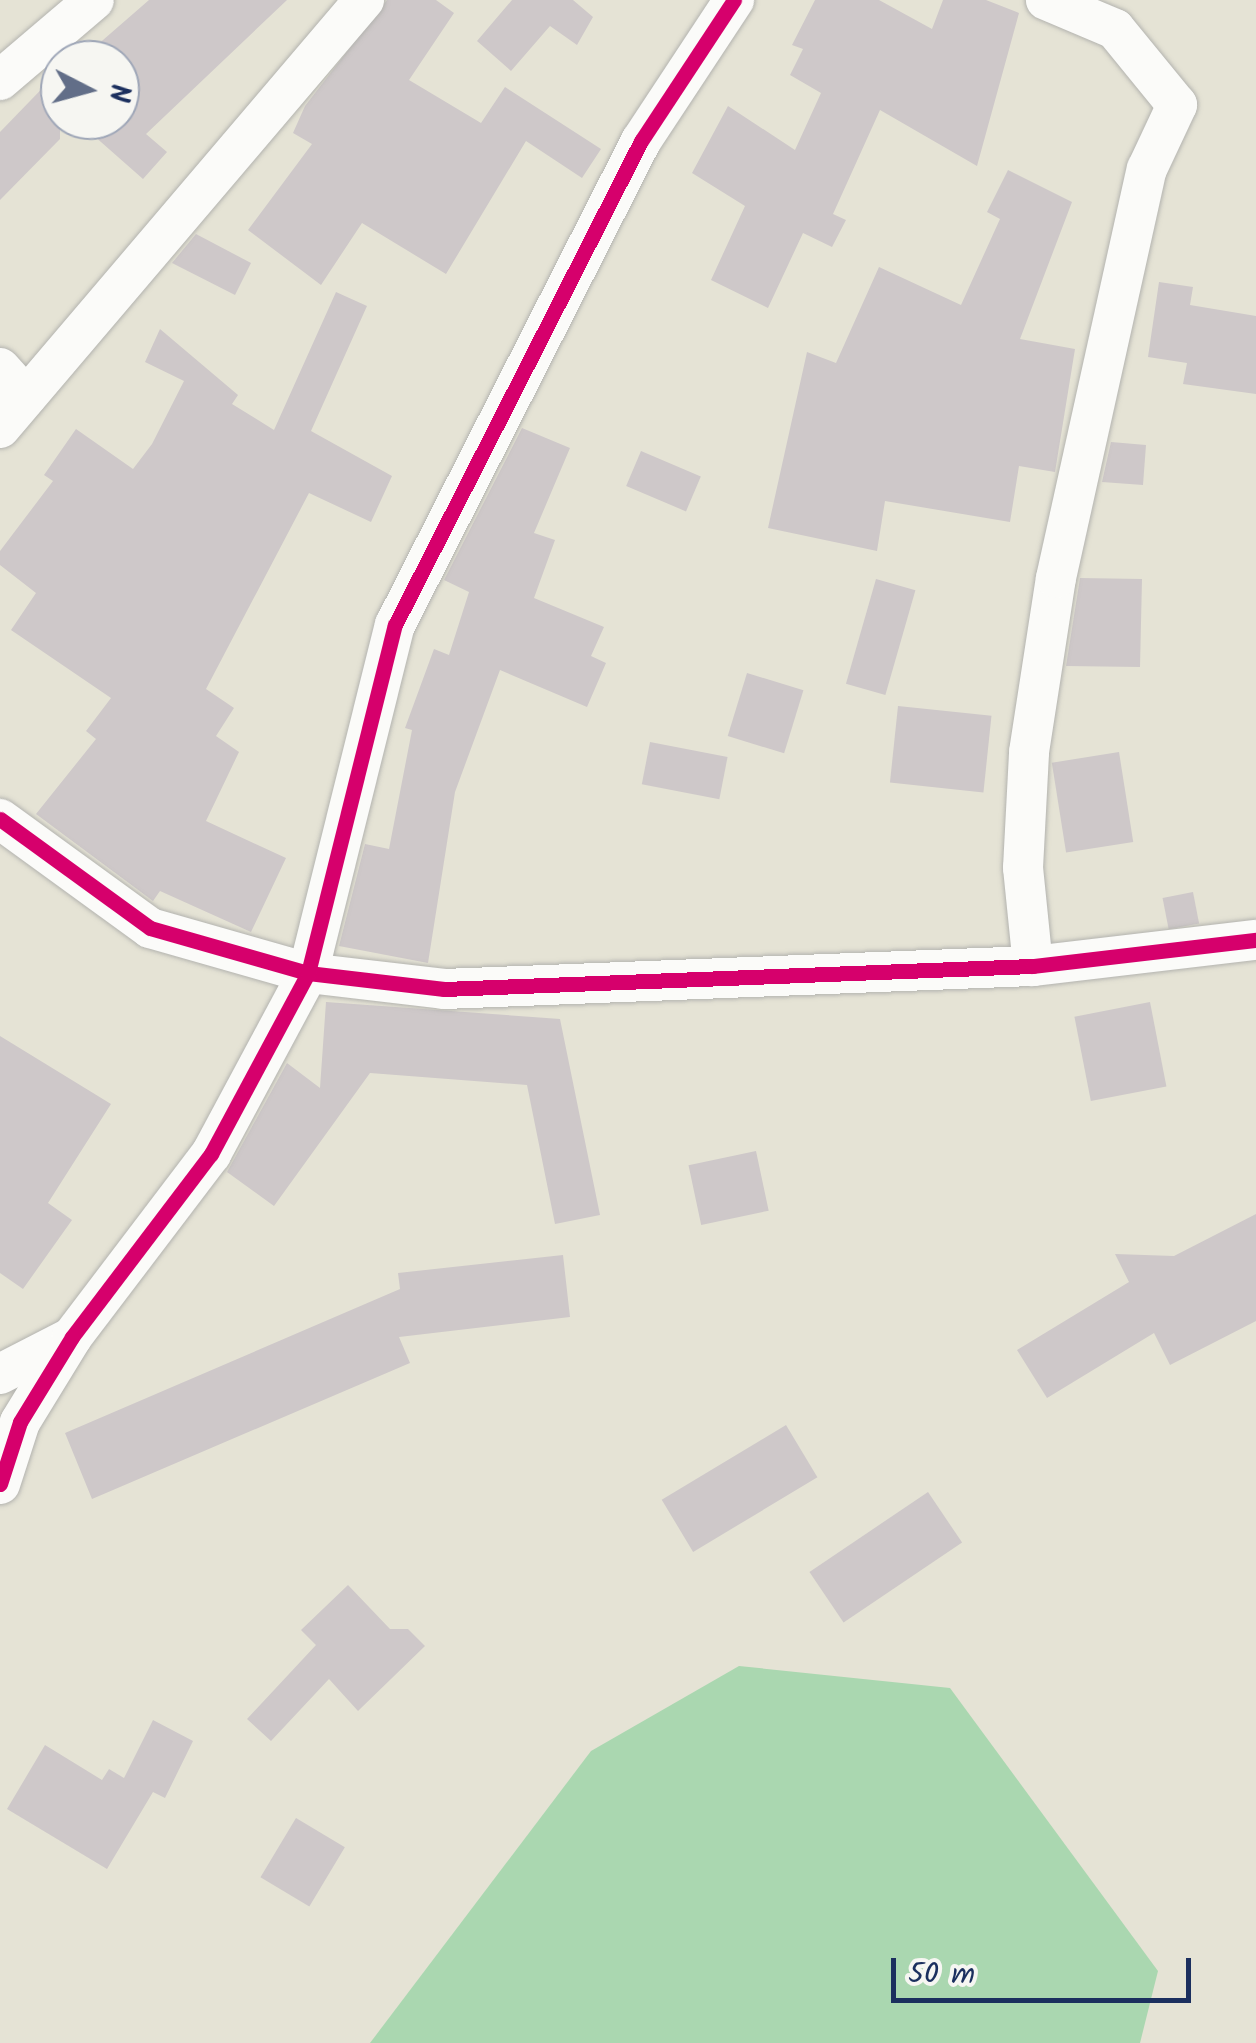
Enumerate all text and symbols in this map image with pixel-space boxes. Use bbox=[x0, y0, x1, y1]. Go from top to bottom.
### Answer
north arrow bbox=[40, 40, 140, 140]
text: N bbox=[95, 82, 142, 104]
scale bar bbox=[896, 1938, 1196, 2000]
text: 50 m bbox=[908, 1951, 975, 1999]

